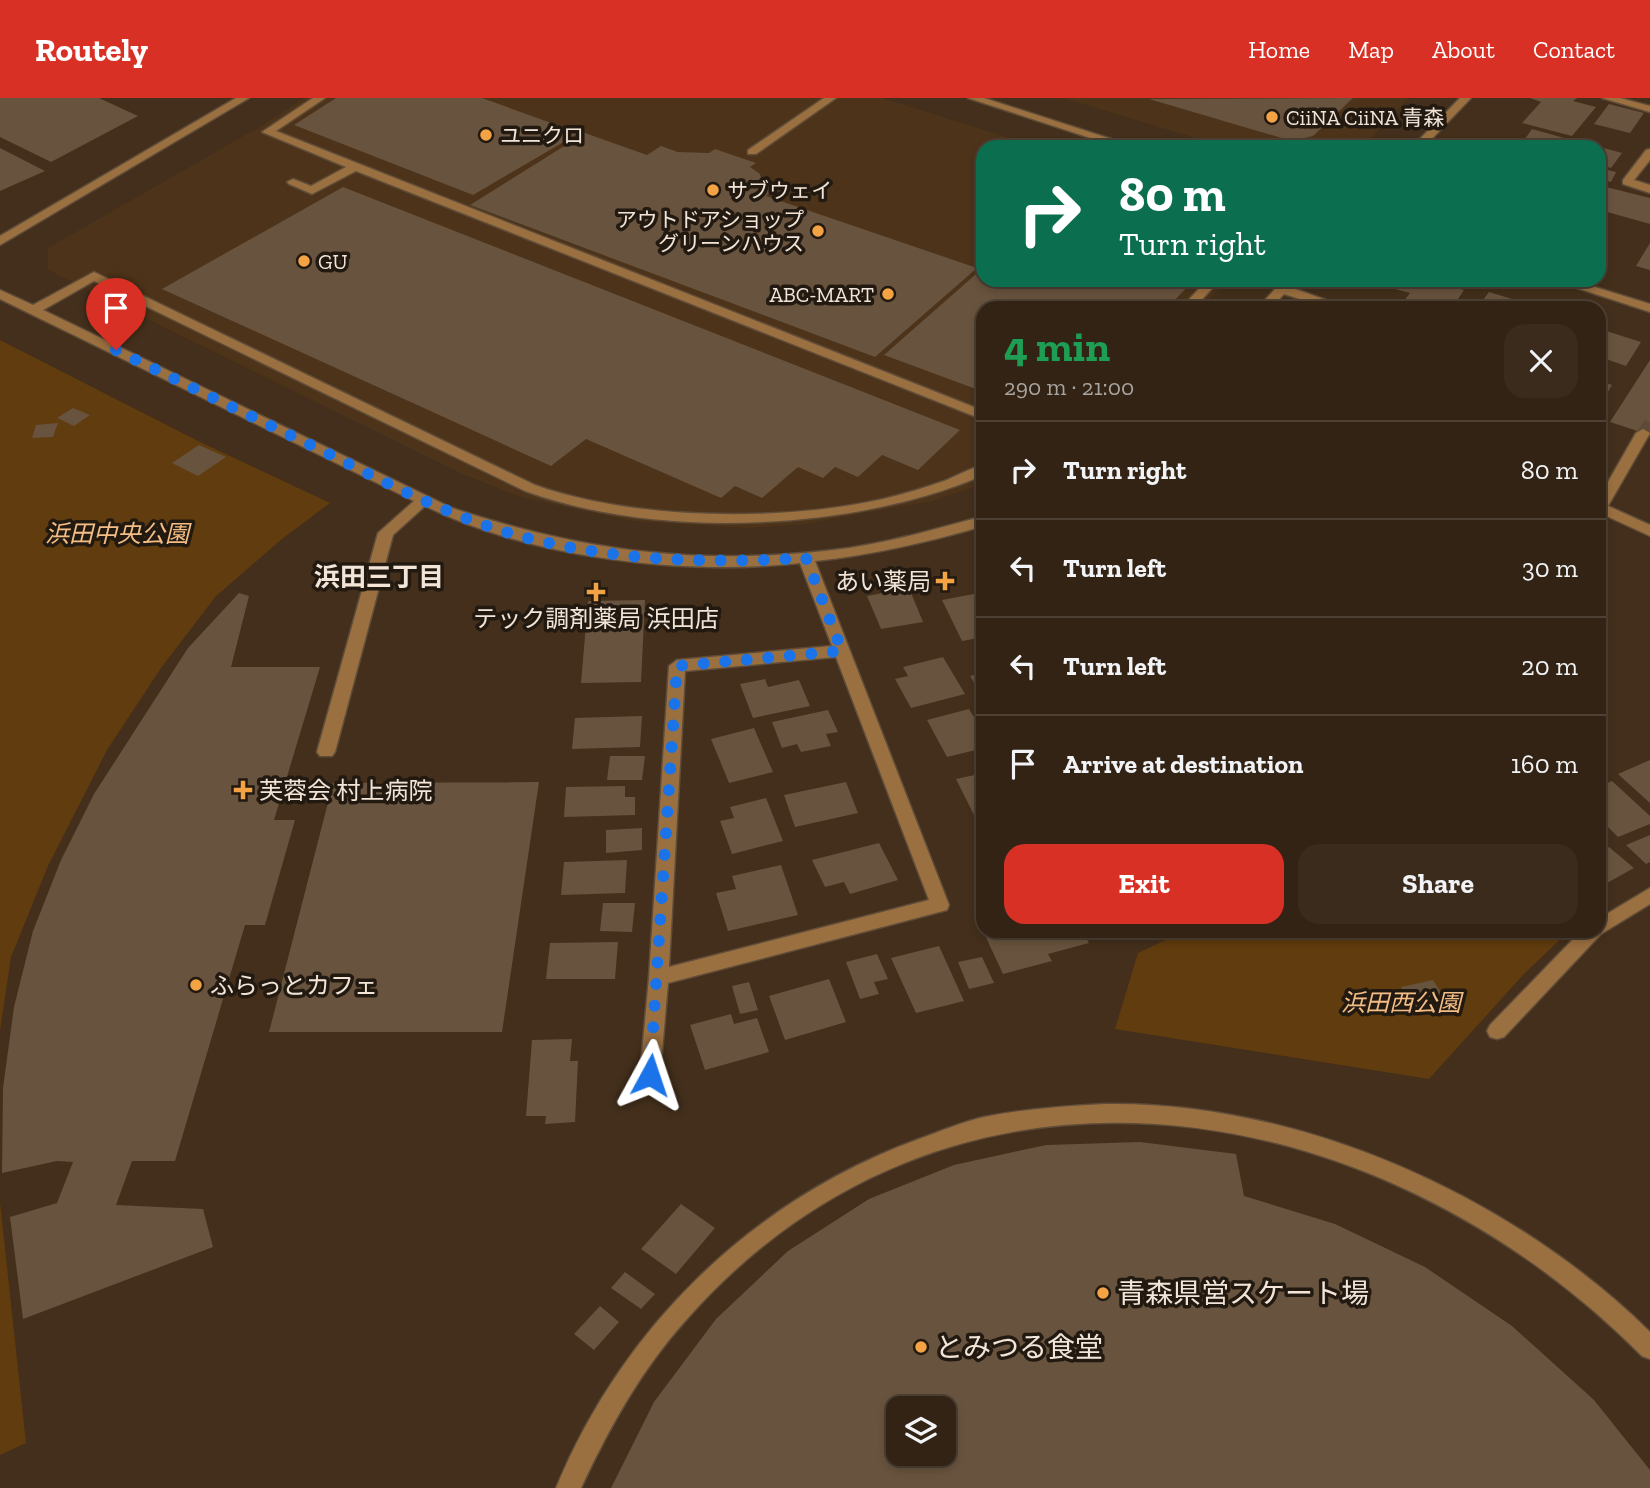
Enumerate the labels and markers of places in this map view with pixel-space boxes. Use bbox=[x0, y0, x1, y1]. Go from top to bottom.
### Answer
place label: CiiNA CiiNA 青森 bbox=[1286, 105, 1444, 130]
marker: CiiNA CiiNA 青森 bbox=[1264, 109, 1280, 125]
place label: ユニクロ bbox=[500, 123, 584, 148]
marker: ユニクロ bbox=[478, 127, 494, 143]
place label: サブウェイ bbox=[727, 178, 832, 203]
marker: サブウェイ bbox=[705, 182, 721, 198]
place label: アウトドアショップ グリーンハウス bbox=[616, 207, 804, 256]
marker: アウトドアショップ グリーンハウス bbox=[810, 223, 826, 239]
place label: GU bbox=[318, 249, 348, 274]
marker: GU bbox=[296, 253, 312, 269]
pin bbox=[86, 278, 146, 350]
place label: ABC-MART bbox=[769, 282, 874, 307]
marker: ABC-MART bbox=[880, 286, 896, 302]
place label: あい薬局 bbox=[835, 567, 931, 596]
marker: あい薬局 bbox=[937, 573, 953, 589]
marker: テック調剤薬局 浜田店 bbox=[588, 584, 604, 600]
place label: テック調剤薬局 浜田店 bbox=[473, 604, 719, 633]
place label: 芙蓉会 村上病院 bbox=[259, 776, 432, 805]
marker: 芙蓉会 村上病院 bbox=[233, 780, 253, 800]
place label: ふらっとカフェ bbox=[210, 971, 378, 1000]
marker: ふらっとカフェ bbox=[188, 977, 204, 993]
place label: 青森県営スケート場 bbox=[1117, 1277, 1369, 1310]
marker: 青森県営スケート場 bbox=[1095, 1285, 1111, 1301]
place label: とみつる食堂 bbox=[935, 1331, 1103, 1364]
marker: とみつる食堂 bbox=[913, 1339, 929, 1355]

